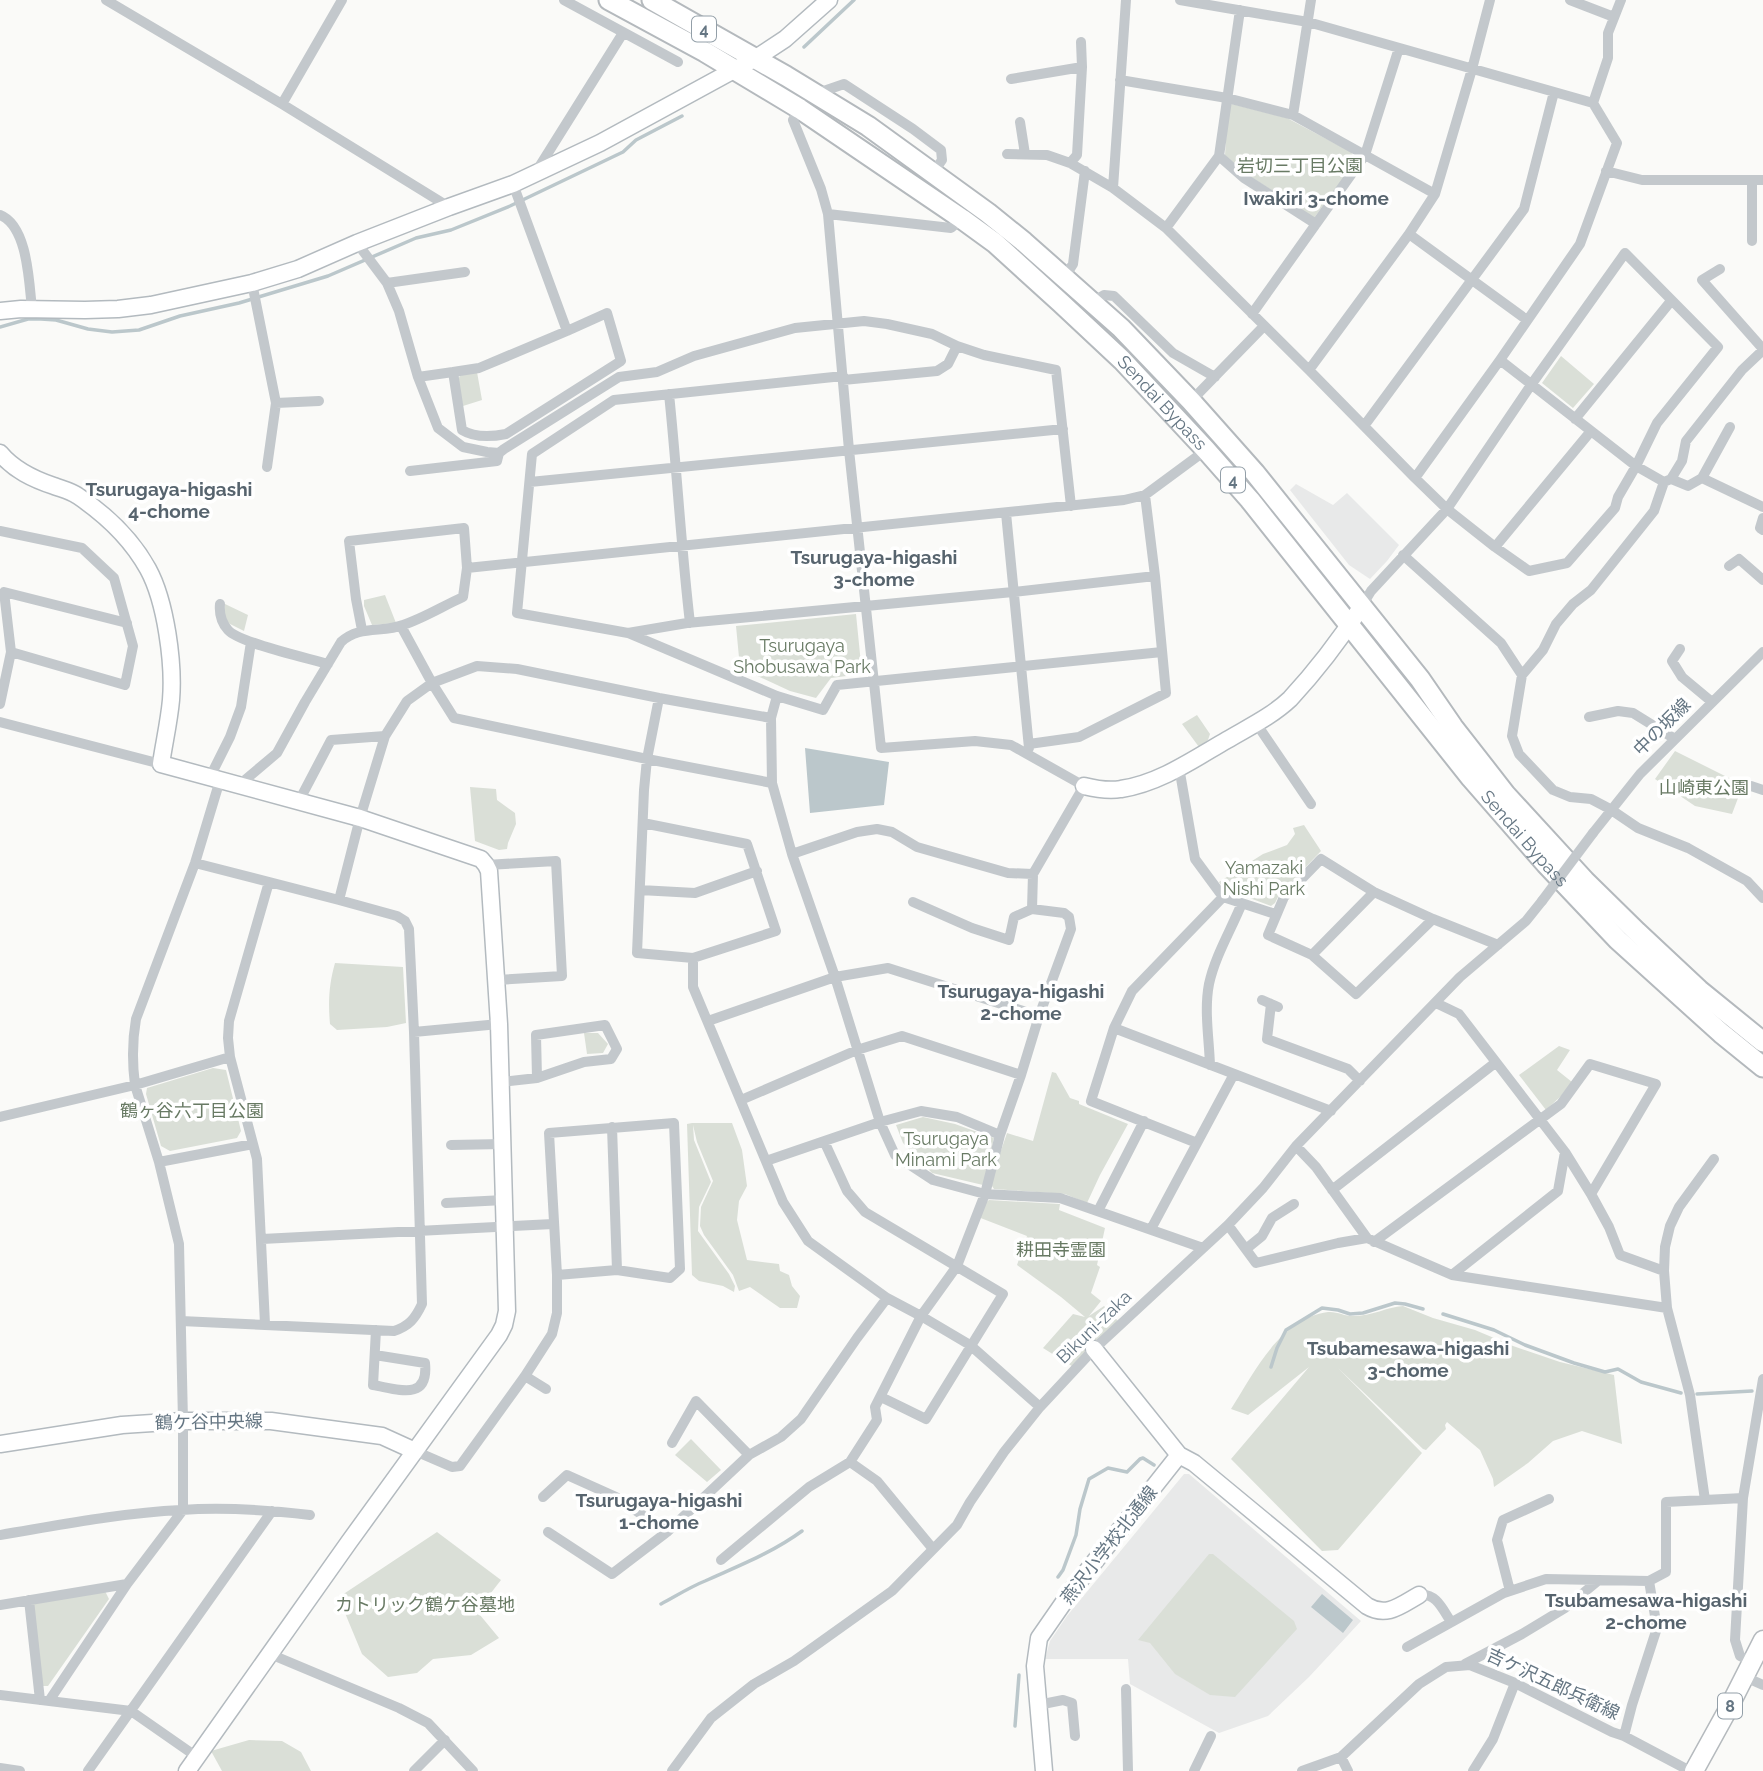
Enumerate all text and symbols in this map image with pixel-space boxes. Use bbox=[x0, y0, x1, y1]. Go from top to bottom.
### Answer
road number: 4 bbox=[692, 17, 716, 42]
park label: 岩切三丁目公園 bbox=[1237, 155, 1363, 176]
district label: Iwakiri 3-chome bbox=[1243, 187, 1389, 209]
street label: Sendai Bypass bbox=[1113, 351, 1212, 454]
road number: 4 bbox=[1221, 467, 1245, 492]
district label: Tsurugaya-higashi 4-chome bbox=[86, 478, 252, 522]
district label: Tsurugaya-higashi 3-chome bbox=[791, 546, 957, 590]
park label: Tsurugaya Shobusawa Park bbox=[733, 635, 871, 677]
street label: 中の坂線 bbox=[1629, 694, 1695, 760]
park label: 山崎東公園 bbox=[1659, 777, 1749, 798]
street label: Sendai Bypass bbox=[1477, 786, 1573, 891]
park label: Yamazaki Nishi Park bbox=[1223, 857, 1306, 899]
district label: Tsurugaya-higashi 2-chome bbox=[938, 980, 1104, 1024]
park label: 鶴ヶ谷六丁目公園 bbox=[120, 1100, 264, 1121]
park label: Tsurugaya Minami Park bbox=[895, 1128, 997, 1170]
park label: 耕田寺霊園 bbox=[1016, 1239, 1106, 1260]
street label: Bikuni-zaka bbox=[1052, 1286, 1135, 1367]
district label: Tsubamesawa-higashi 3-chome bbox=[1307, 1337, 1509, 1381]
street label: 鶴ケ谷中央線 bbox=[155, 1410, 263, 1433]
street label: 燕沢小学校北通線 bbox=[1056, 1481, 1161, 1608]
district label: Tsurugaya-higashi 1-chome bbox=[576, 1489, 742, 1533]
district label: Tsubamesawa-higashi 2-chome bbox=[1545, 1589, 1747, 1633]
park label: カトリック鶴ケ谷墓地 bbox=[335, 1594, 515, 1615]
street label: 吉ケ沢五郎兵衛線 bbox=[1484, 1644, 1623, 1723]
road number: 8 bbox=[1718, 1694, 1742, 1718]

